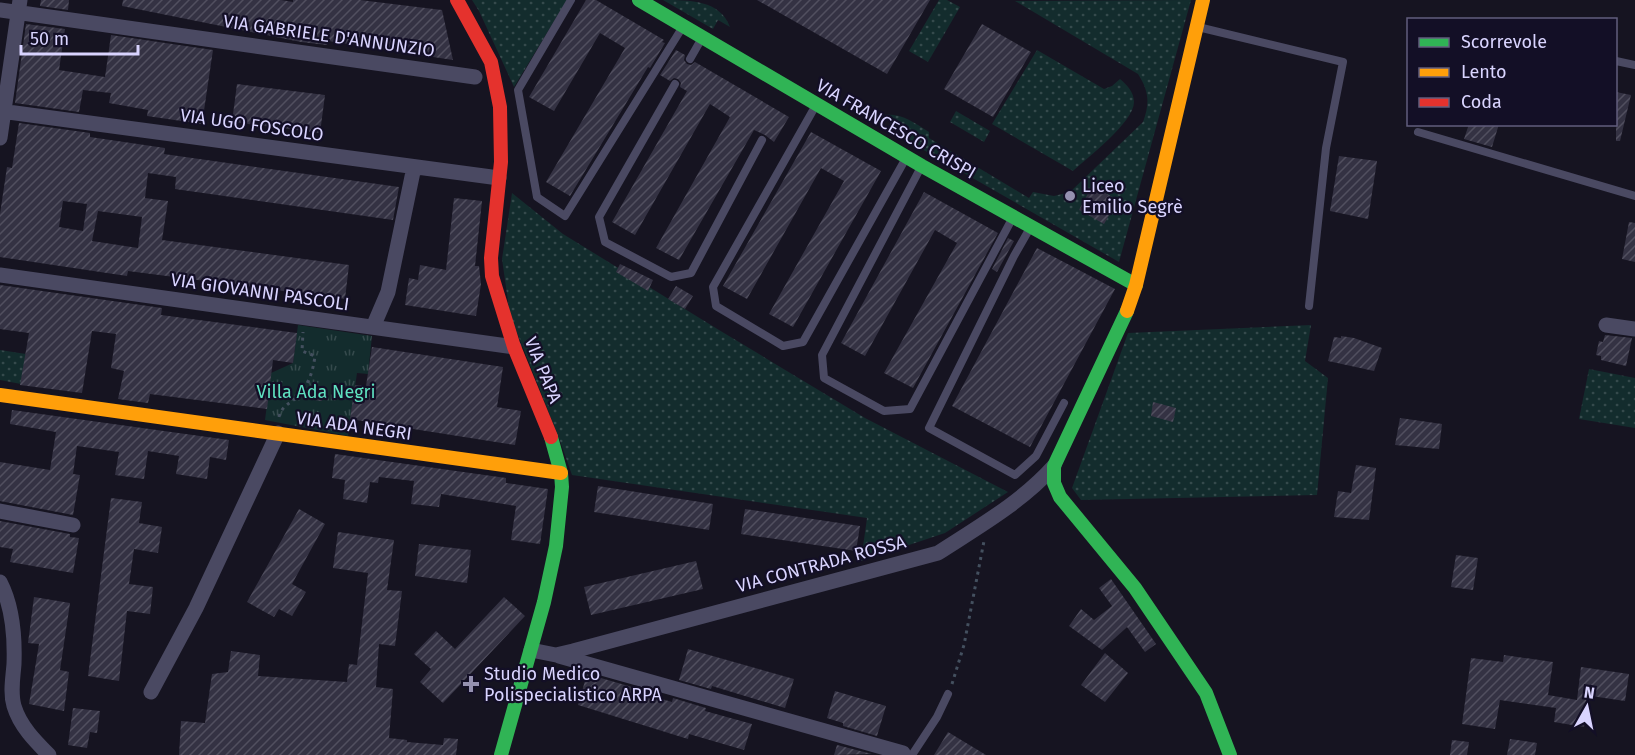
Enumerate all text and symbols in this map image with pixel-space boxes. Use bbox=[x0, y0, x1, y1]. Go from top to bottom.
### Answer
street label: VIA GABRIELE D'ANNUNZIO bbox=[222, 10, 436, 62]
scale bar bbox=[21, 18, 138, 56]
legend bbox=[1407, 18, 1617, 126]
text: 50 m bbox=[30, 28, 69, 50]
text: Scorrevole bbox=[1461, 31, 1547, 53]
text: Lento bbox=[1461, 61, 1507, 83]
street label: VIA FRANCESCO CRISPI bbox=[812, 74, 980, 184]
text: Coda bbox=[1461, 91, 1502, 113]
street label: VIA UGO FOSCOLO bbox=[179, 104, 325, 146]
place label: Liceo Emilio Segrè bbox=[1082, 175, 1183, 218]
marker: Liceo Emilio Segrè bbox=[1063, 189, 1077, 203]
street label: VIA GIOVANNI PASCOLI bbox=[169, 269, 351, 315]
street label: VIA PAPA bbox=[520, 334, 567, 407]
park label: Villa Ada Negri bbox=[256, 381, 376, 403]
street label: VIA ADA NEGRI bbox=[295, 407, 413, 445]
street label: VIA CONTRADA ROSSA bbox=[734, 531, 909, 597]
place label: Studio Medico Polispecialistico ARPA bbox=[484, 663, 662, 706]
marker: Studio Medico Polispecialistico ARPA bbox=[462, 675, 480, 693]
north arrow bbox=[1557, 677, 1617, 737]
text: N bbox=[1583, 682, 1596, 703]

